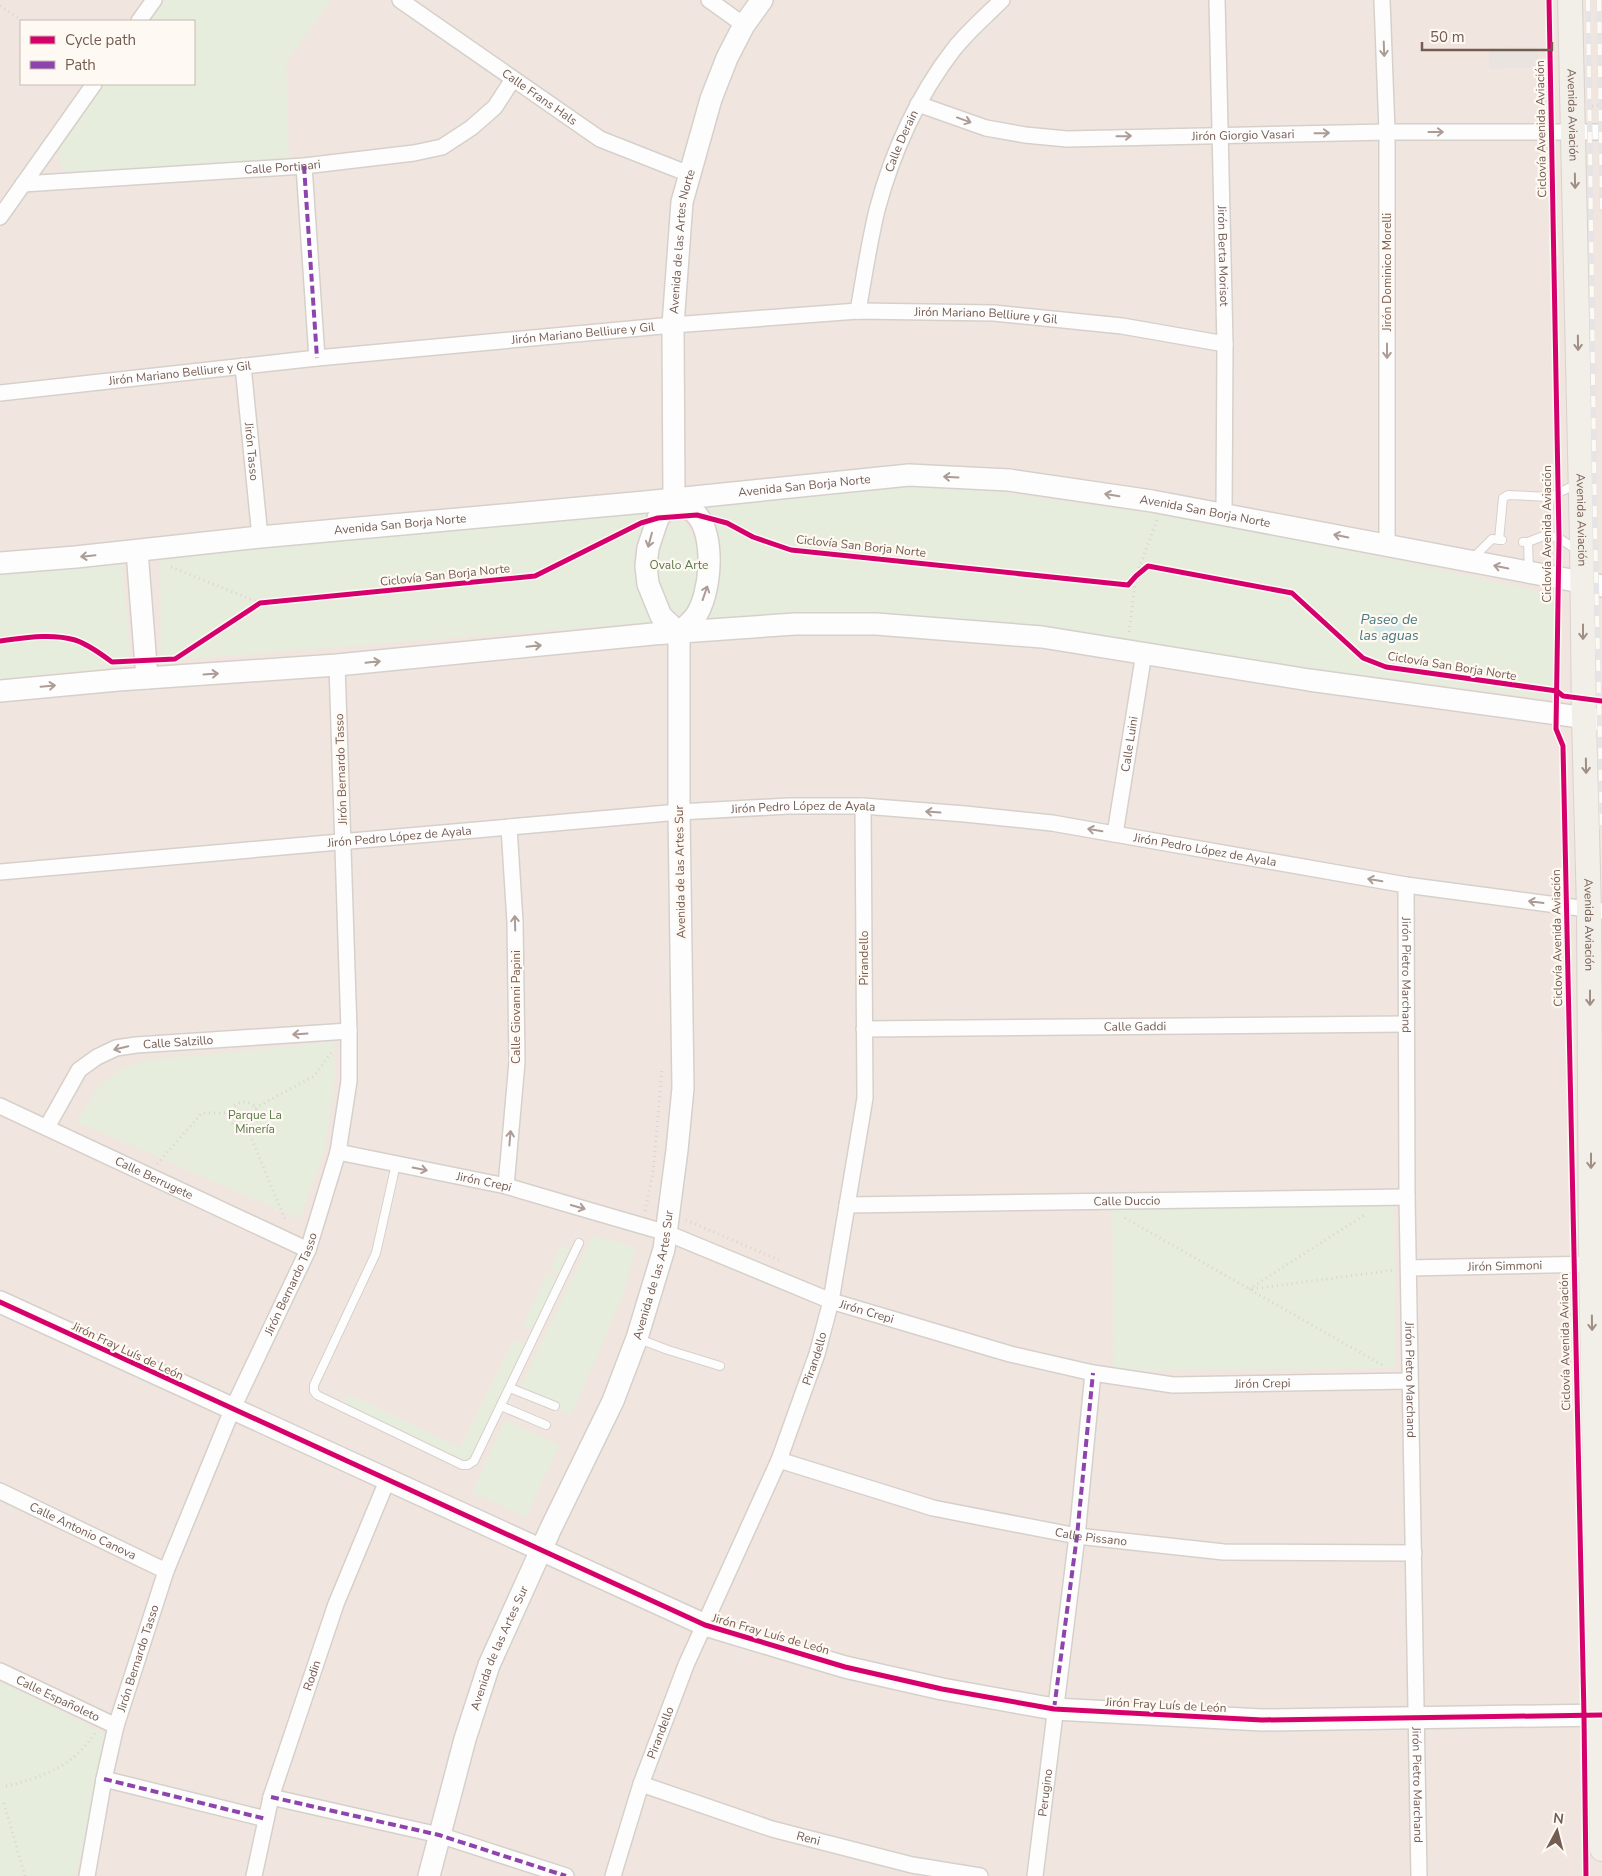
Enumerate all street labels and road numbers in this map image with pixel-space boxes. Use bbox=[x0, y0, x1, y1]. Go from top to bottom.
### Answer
street label: Ciclovía Avenida Aviación bbox=[1532, 60, 1550, 198]
street label: Calle Frans Hals bbox=[499, 65, 581, 129]
street label: Avenida Aviación bbox=[1564, 68, 1582, 161]
street label: Calle Derain bbox=[881, 107, 922, 174]
street label: Jirón Giorgio Vasari bbox=[1190, 126, 1295, 144]
street label: Calle Portinari bbox=[244, 156, 322, 178]
street label: Avenida de las Artes Norte bbox=[666, 167, 699, 315]
street label: Jirón Berta Morisot bbox=[1214, 204, 1232, 307]
street label: Jirón Dominico Morelli bbox=[1379, 213, 1395, 332]
street label: Jirón Mariano Belliure y Gil bbox=[913, 304, 1059, 327]
street label: Jirón Mariano Belliure y Gil bbox=[510, 319, 656, 348]
street label: Jirón Mariano Belliure y Gil bbox=[107, 357, 253, 389]
street label: Jirón Tasso bbox=[241, 421, 262, 482]
street label: Ciclovía Avenida Aviación bbox=[1539, 465, 1555, 603]
street label: Avenida San Borja Norte bbox=[737, 471, 871, 500]
street label: Avenida Aviación bbox=[1572, 473, 1590, 566]
street label: Avenida San Borja Norte bbox=[1139, 491, 1272, 531]
street label: Avenida San Borja Norte bbox=[333, 510, 467, 538]
street label: Ciclovía San Borja Norte bbox=[795, 531, 927, 561]
street label: Ciclovía San Borja Norte bbox=[379, 560, 511, 590]
street label: Ciclovía San Borja Norte bbox=[1386, 648, 1518, 684]
street label: Jirón Bernardo Tasso bbox=[331, 713, 351, 826]
street label: Calle Luini bbox=[1117, 715, 1142, 773]
street label: Jirón Pedro López de Ayala bbox=[729, 798, 876, 817]
street label: Avenida de las Artes Sur bbox=[671, 805, 689, 939]
street label: Jirón Pedro López de Ayala bbox=[326, 822, 472, 851]
street label: Jirón Pedro López de Ayala bbox=[1131, 829, 1278, 870]
street label: Ciclovía Avenida Aviación bbox=[1548, 869, 1566, 1007]
street label: Avenida Aviación bbox=[1580, 878, 1597, 971]
street label: Jirón Pietro Marchand bbox=[1398, 916, 1414, 1033]
street label: Pirandello bbox=[856, 930, 872, 985]
street label: Calle Giovanni Papini bbox=[508, 950, 524, 1064]
street label: Calle Gaddi bbox=[1104, 1018, 1166, 1035]
street label: Calle Salzillo bbox=[143, 1032, 214, 1053]
street label: Calle Berrugete bbox=[112, 1153, 196, 1203]
street label: Jirón Crepi bbox=[454, 1168, 514, 1195]
street label: Calle Duccio bbox=[1093, 1193, 1161, 1209]
street label: Avenida de las Artes Sur bbox=[629, 1208, 677, 1342]
street label: Jirón Bernardo Tasso bbox=[260, 1230, 321, 1339]
street label: Jirón Simmoni bbox=[1467, 1257, 1542, 1275]
street label: Ciclovía Avenida Aviación bbox=[1556, 1273, 1574, 1411]
street label: Jirón Crepi bbox=[837, 1296, 896, 1327]
street label: Jirón Fray Luís de León bbox=[69, 1318, 186, 1384]
street label: Jirón Pietro Marchand bbox=[1401, 1321, 1419, 1438]
street label: Pirandello bbox=[798, 1330, 831, 1387]
street label: Jirón Crepi bbox=[1233, 1375, 1291, 1392]
street label: Calle Antonio Canova bbox=[27, 1498, 139, 1563]
street label: Calle Pissano bbox=[1054, 1524, 1128, 1549]
street label: Avenida de las Artes Sur bbox=[467, 1582, 532, 1712]
street label: Jirón Bernardo Tasso bbox=[113, 1602, 163, 1715]
street label: Jirón Fray Luís de León bbox=[710, 1609, 831, 1658]
street label: Rodin bbox=[299, 1658, 324, 1693]
street label: Calle Españoleto bbox=[13, 1672, 103, 1725]
street label: Jirón Fray Luís de León bbox=[1104, 1694, 1227, 1716]
street label: Pirandello bbox=[643, 1704, 678, 1761]
street label: Jirón Pietro Marchand bbox=[1408, 1726, 1426, 1843]
street label: Perugino bbox=[1034, 1767, 1056, 1817]
street label: Reni bbox=[795, 1828, 822, 1849]

